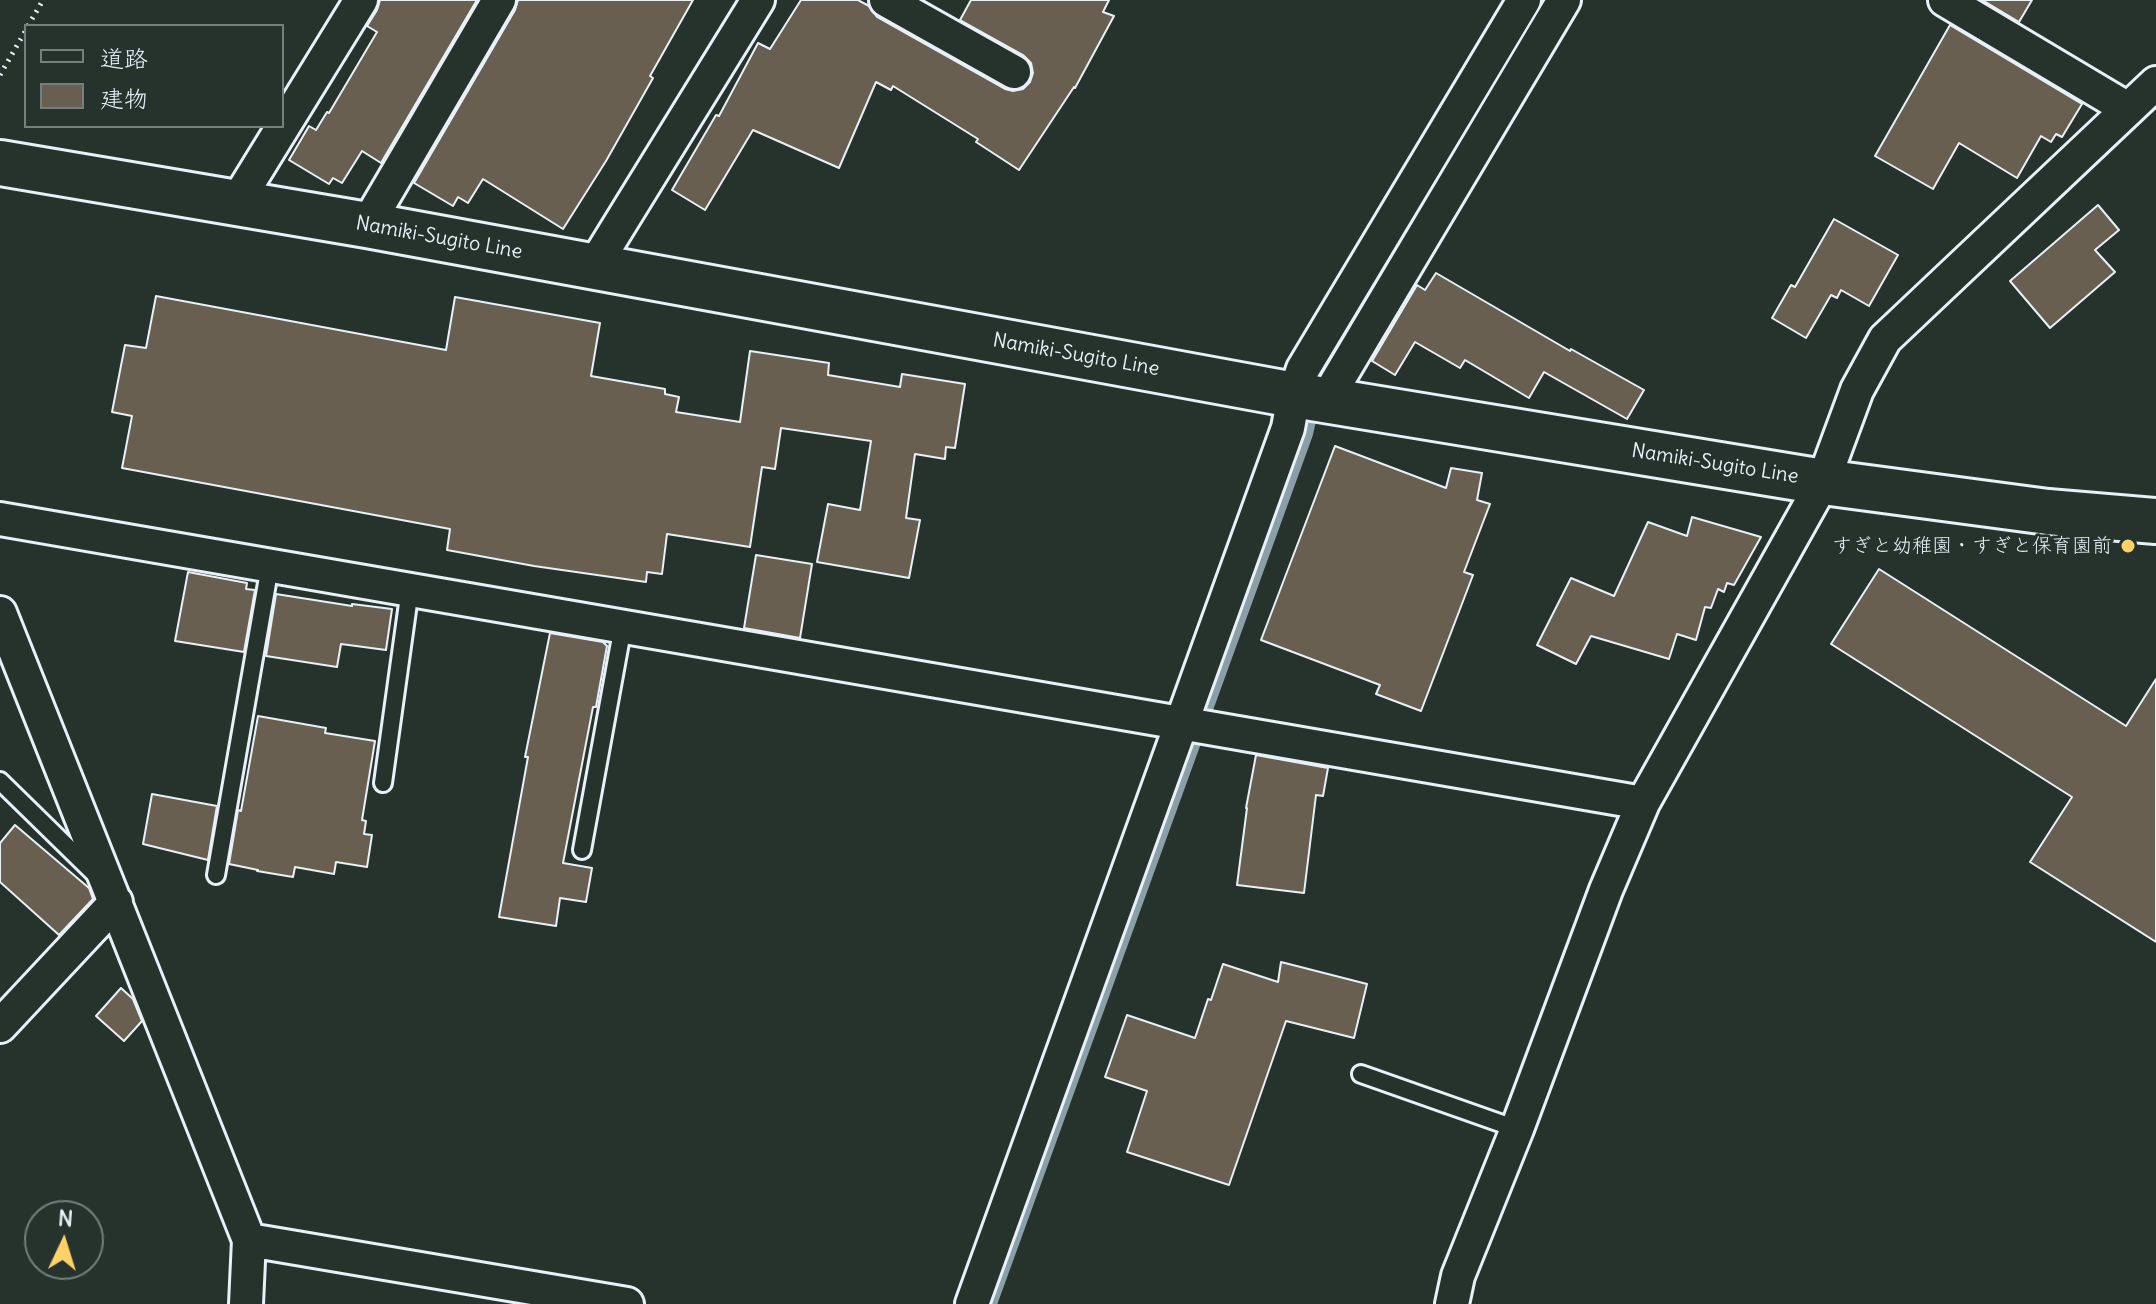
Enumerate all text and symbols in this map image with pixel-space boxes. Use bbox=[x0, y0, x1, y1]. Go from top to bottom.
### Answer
legend bbox=[24, 24, 284, 128]
text: 道路 bbox=[100, 43, 148, 73]
text: 建物 bbox=[100, 83, 148, 113]
street label: Namiki-Sugito Line bbox=[354, 212, 524, 264]
street label: Namiki-Sugito Line bbox=[991, 329, 1161, 381]
street label: Namiki-Sugito Line bbox=[1630, 439, 1800, 489]
place label: すぎと幼稚園・すぎと保育園前 bbox=[1832, 534, 2112, 558]
marker: すぎと幼稚園・すぎと保育園前 bbox=[2119, 537, 2137, 555]
north arrow bbox=[24, 1200, 104, 1280]
text: N bbox=[57, 1204, 74, 1233]

